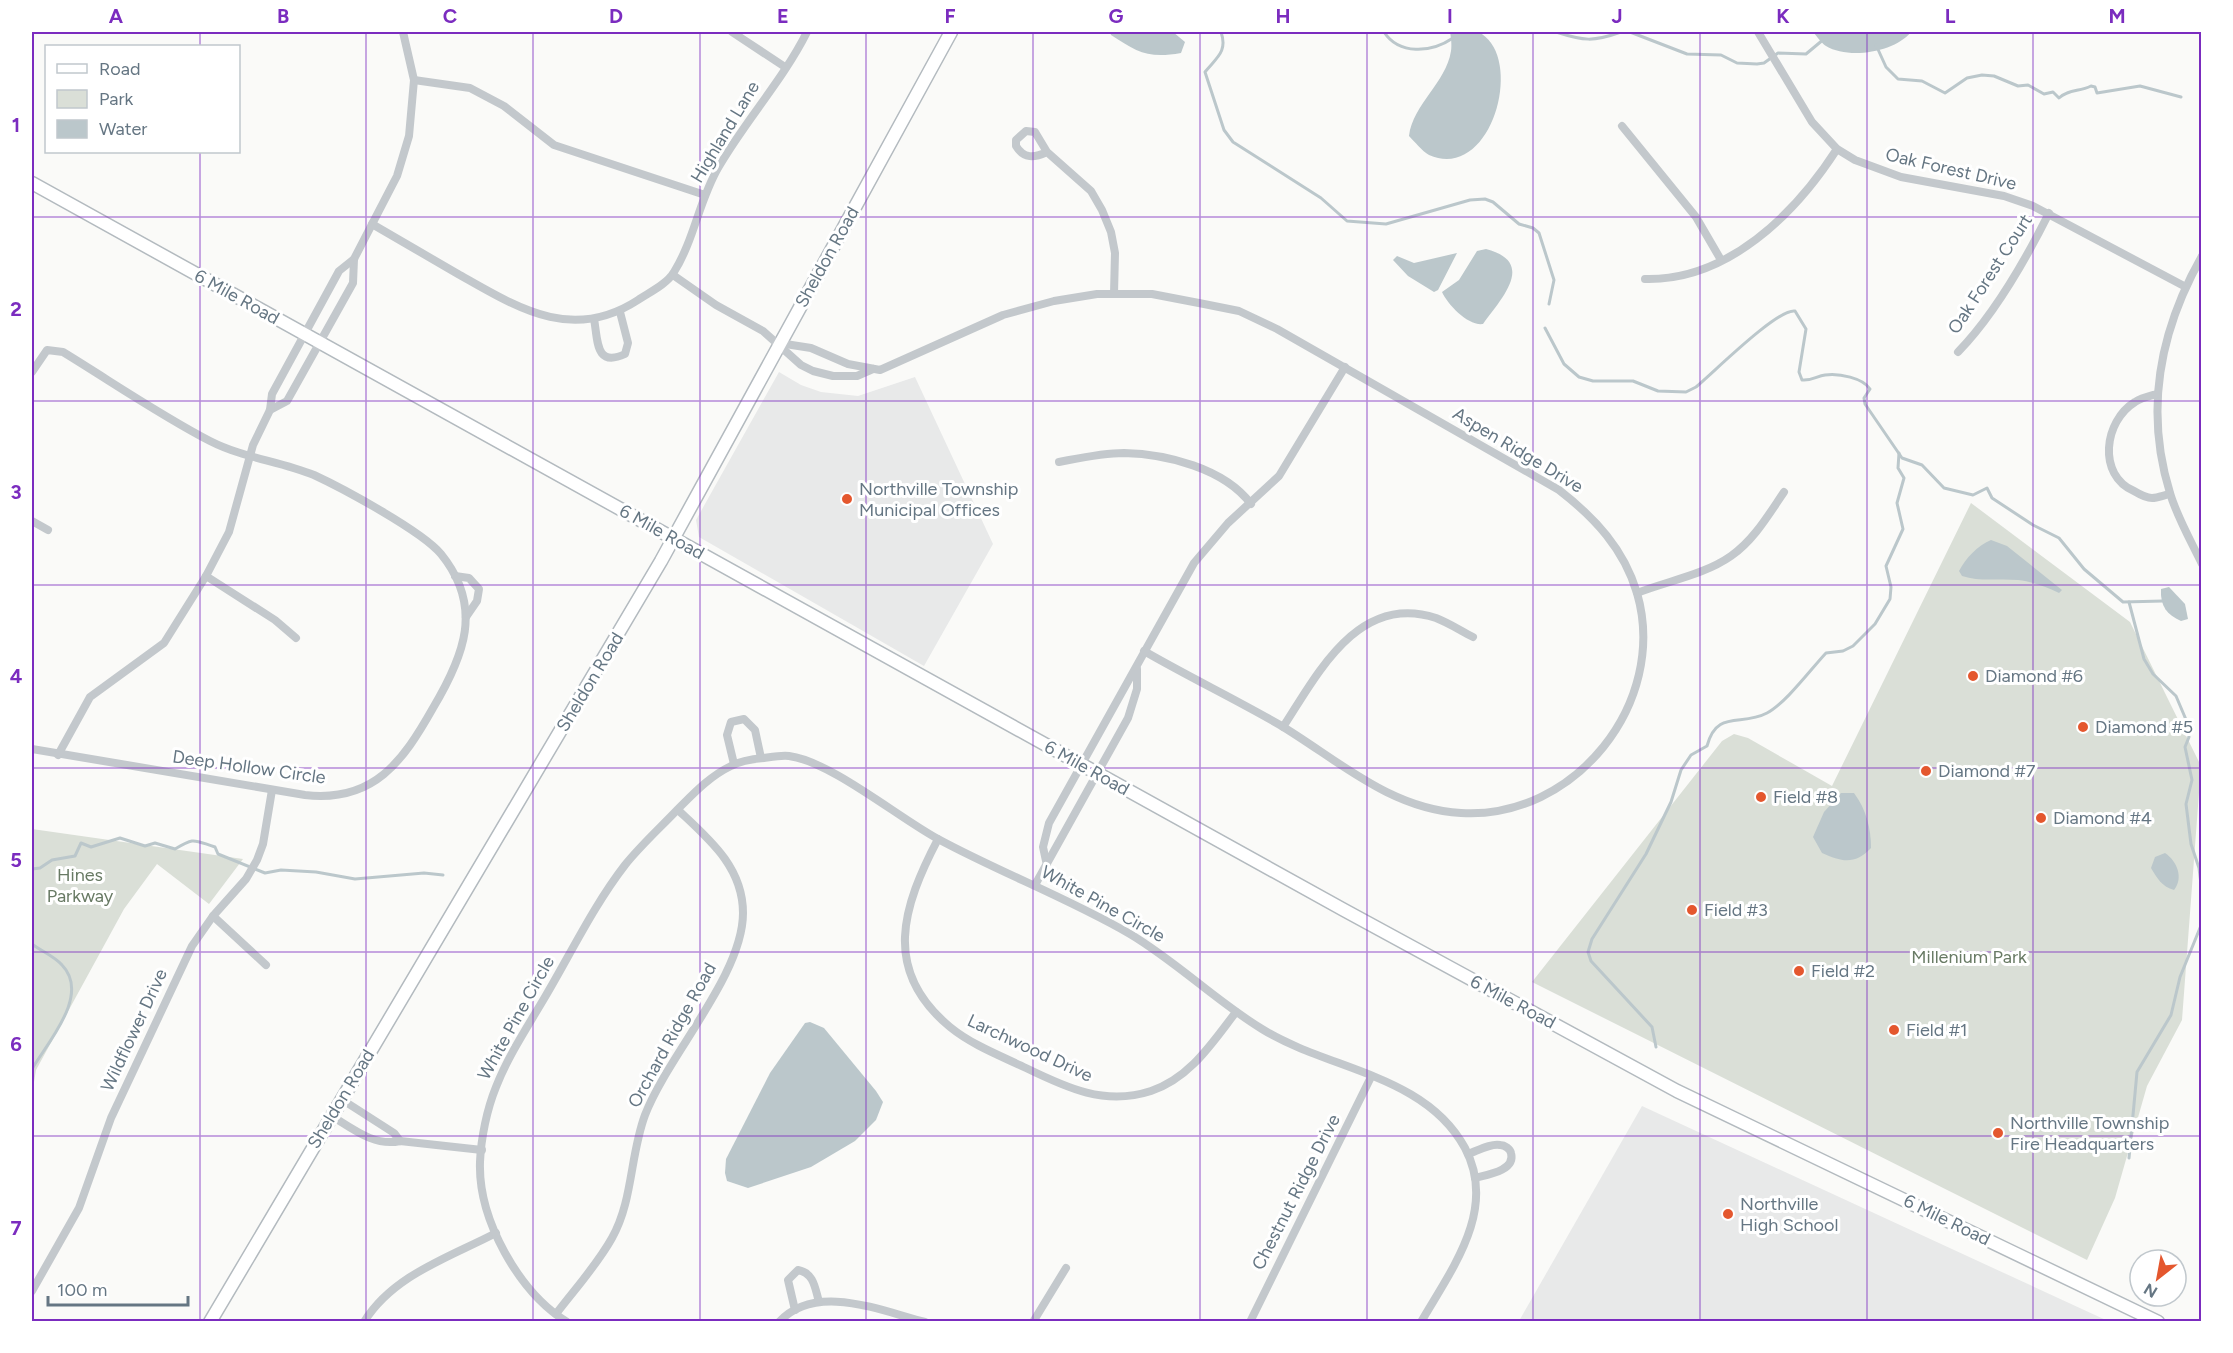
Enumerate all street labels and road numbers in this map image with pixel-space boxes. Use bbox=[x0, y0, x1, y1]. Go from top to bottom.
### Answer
street label: Highland Lane bbox=[686, 77, 764, 187]
street label: Oak Forest Drive bbox=[1883, 143, 2019, 195]
street label: Sheldon Road bbox=[790, 203, 864, 311]
street label: Oak Forest Court bbox=[1943, 210, 2037, 338]
street label: 6 Mile Road bbox=[191, 265, 283, 329]
street label: Aspen Ridge Drive bbox=[1449, 402, 1587, 498]
street label: 6 Mile Road bbox=[616, 500, 708, 564]
street label: Sheldon Road bbox=[552, 628, 628, 736]
street label: 6 Mile Road bbox=[1041, 736, 1133, 800]
street label: Deep Hollow Circle bbox=[171, 745, 327, 789]
street label: White Pine Circle bbox=[1037, 861, 1169, 947]
street label: White Pine Circle bbox=[473, 952, 559, 1084]
street label: Orchard Ridge Road bbox=[623, 959, 721, 1111]
street label: Wildflower Drive bbox=[96, 965, 172, 1095]
street label: 6 Mile Road bbox=[1466, 970, 1560, 1034]
street label: Larchwood Drive bbox=[964, 1009, 1096, 1087]
street label: Sheldon Road bbox=[303, 1045, 379, 1153]
street label: Chestnut Ridge Drive bbox=[1247, 1110, 1345, 1274]
street label: 6 Mile Road bbox=[1900, 1190, 1994, 1250]

